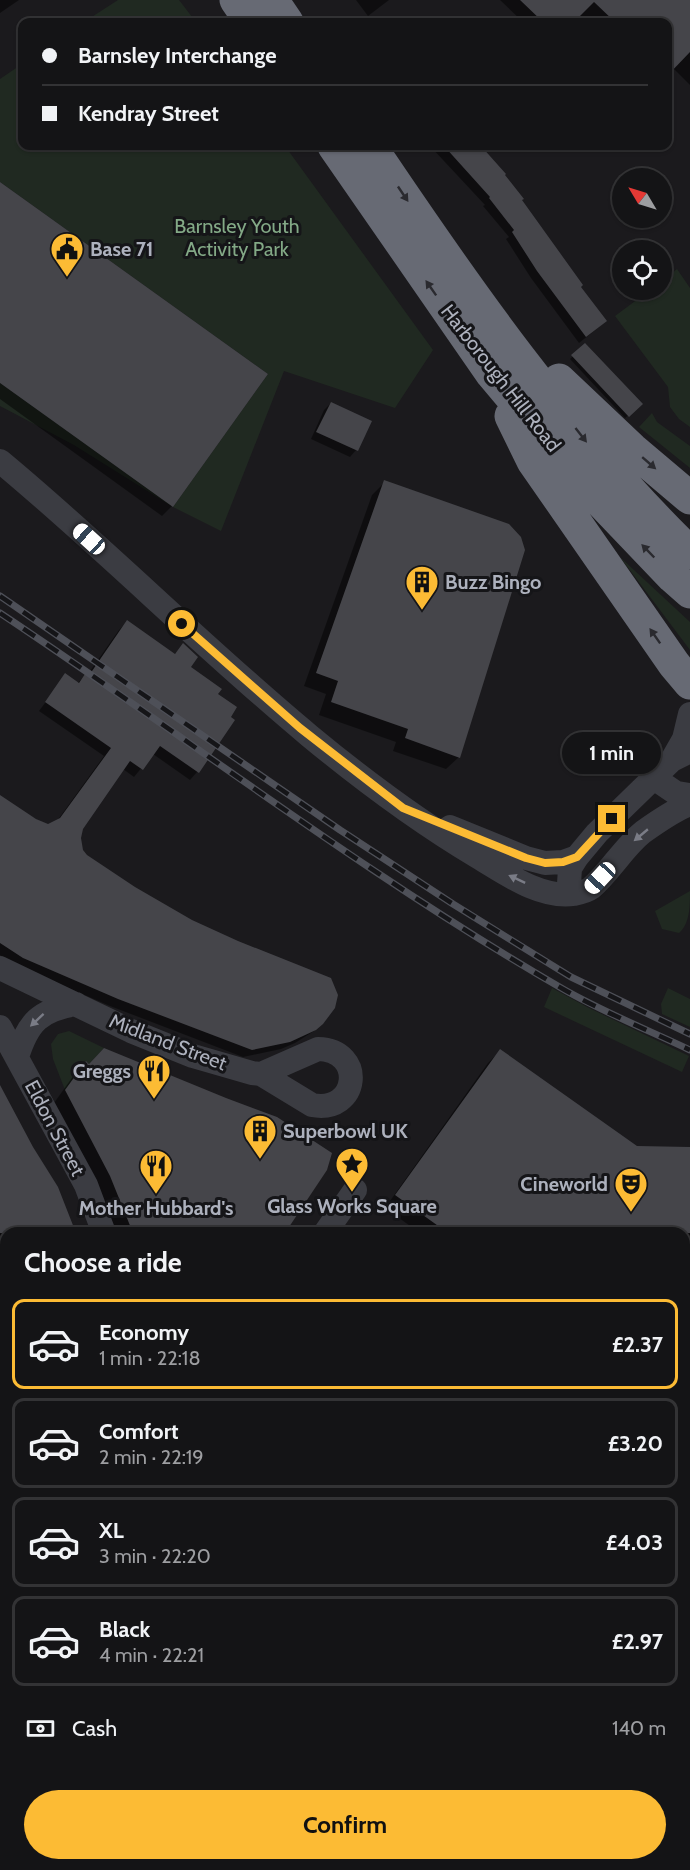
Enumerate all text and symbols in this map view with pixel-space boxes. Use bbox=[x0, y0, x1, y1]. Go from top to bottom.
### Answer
text: Barnsley Interchange bbox=[78, 42, 277, 69]
text: Kendray Street bbox=[78, 100, 219, 127]
north arrow bbox=[612, 168, 672, 228]
map controls bbox=[612, 168, 672, 300]
one-way arrow bbox=[397, 186, 408, 202]
park label: Barnsley Youth Activity Park bbox=[174, 214, 300, 261]
public building icon: Base 71 bbox=[49, 231, 85, 278]
place label: Base 71 bbox=[90, 237, 153, 261]
button: locate bbox=[612, 240, 672, 300]
one-way arrow bbox=[425, 280, 437, 296]
street label: Harborough Hill Road bbox=[436, 300, 566, 456]
one-way arrow bbox=[575, 427, 588, 443]
one-way arrow bbox=[641, 457, 657, 470]
car bbox=[70, 520, 108, 558]
one-way arrow bbox=[641, 544, 655, 559]
building icon: Buzz Bingo bbox=[404, 564, 440, 611]
place label: Buzz Bingo bbox=[445, 570, 541, 594]
route start bbox=[168, 610, 195, 637]
one-way arrow bbox=[649, 629, 661, 645]
callout: 1 min bbox=[562, 732, 662, 774]
text: 1 min bbox=[589, 741, 634, 765]
route end bbox=[598, 805, 625, 832]
one-way arrow bbox=[634, 828, 649, 841]
car bbox=[581, 859, 619, 897]
one-way arrow bbox=[508, 874, 525, 883]
street label: Midland Street bbox=[106, 1009, 230, 1075]
one-way arrow bbox=[30, 1014, 45, 1027]
restaurant icon: Greggs bbox=[136, 1053, 172, 1100]
place label: Greggs bbox=[73, 1059, 131, 1083]
street label: Eldon Street bbox=[20, 1076, 90, 1180]
building icon: Superbowl UK bbox=[242, 1113, 278, 1160]
place label: Superbowl UK bbox=[283, 1119, 408, 1143]
place icon: Glass Works Square bbox=[334, 1146, 370, 1193]
restaurant icon: Mother Hubbard's bbox=[138, 1148, 174, 1195]
theatre icon: Cineworld bbox=[613, 1166, 649, 1213]
place label: Cineworld bbox=[520, 1172, 608, 1196]
place label: Glass Works Square bbox=[267, 1194, 437, 1218]
place label: Mother Hubbard's bbox=[79, 1196, 233, 1220]
text: Choose a ride bbox=[24, 1246, 182, 1279]
icon: car bbox=[27, 1317, 81, 1371]
text: Economy bbox=[99, 1319, 189, 1346]
text: £2.37 bbox=[612, 1331, 663, 1358]
text: 1 min · 22:18 bbox=[99, 1346, 201, 1370]
icon: car bbox=[27, 1416, 81, 1470]
text: Comfort bbox=[99, 1418, 178, 1445]
text: £3.20 bbox=[608, 1430, 663, 1457]
text: 2 min · 22:19 bbox=[99, 1445, 204, 1469]
icon: car bbox=[27, 1515, 81, 1569]
text: XL bbox=[99, 1517, 124, 1544]
text: £4.03 bbox=[606, 1529, 663, 1556]
text: 3 min · 22:20 bbox=[99, 1544, 211, 1568]
icon: car bbox=[27, 1614, 81, 1668]
text: Black bbox=[99, 1616, 150, 1643]
text: £2.97 bbox=[612, 1628, 663, 1655]
text: 4 min · 22:21 bbox=[99, 1643, 204, 1667]
icon: cash bbox=[24, 1712, 57, 1745]
text: Cash bbox=[72, 1715, 117, 1742]
text: 140 m bbox=[612, 1716, 666, 1740]
button: Confirm bbox=[24, 1790, 666, 1859]

